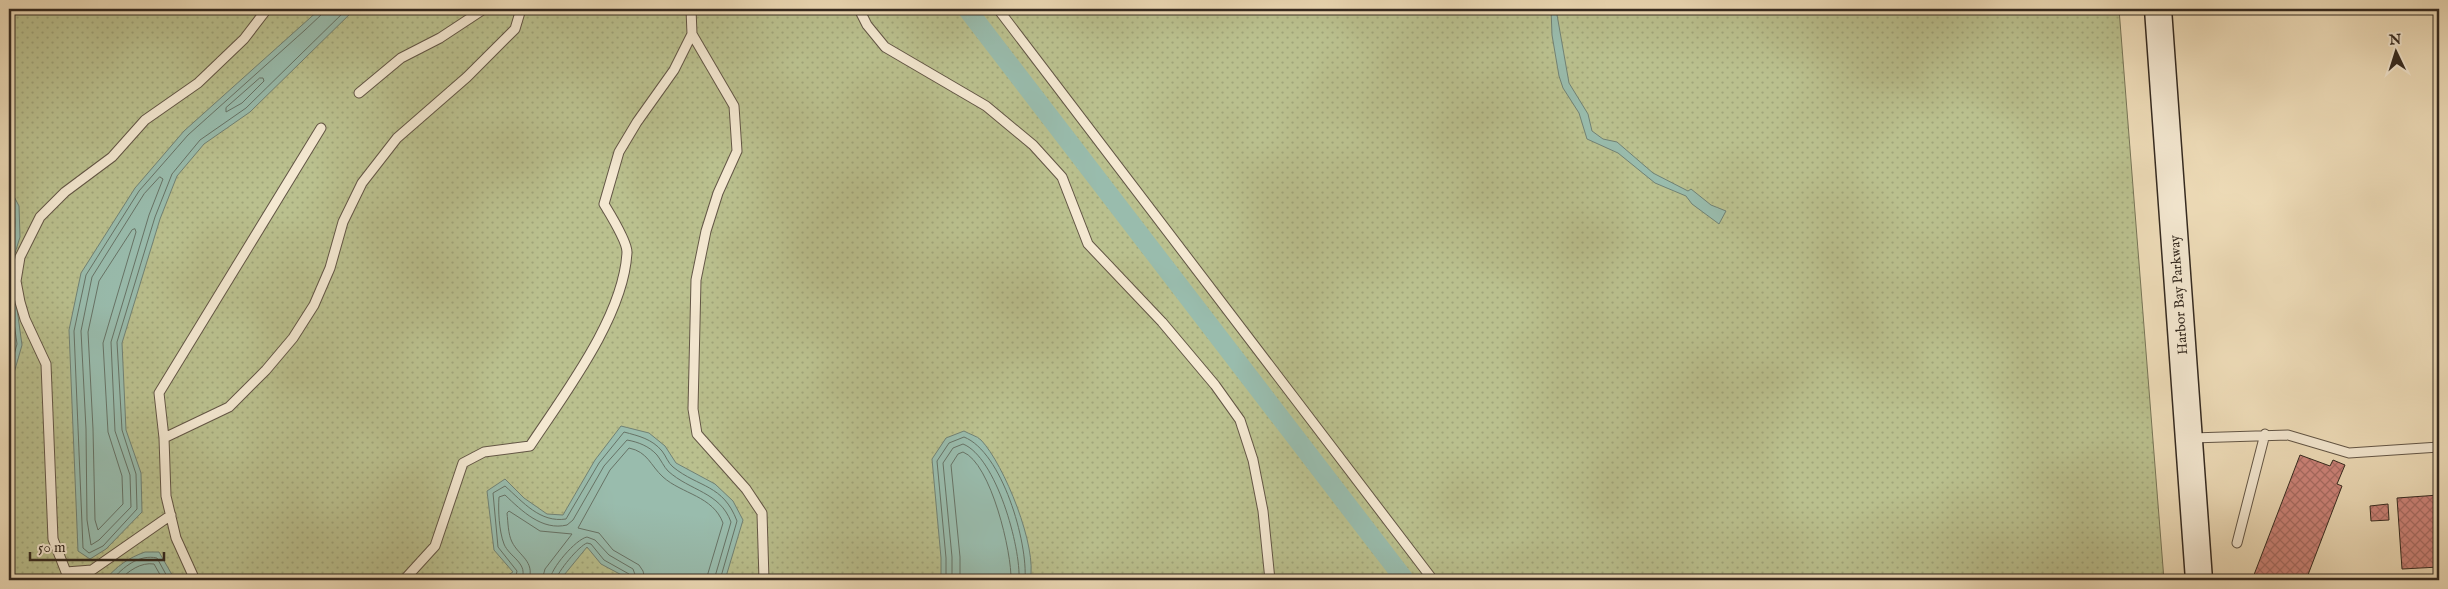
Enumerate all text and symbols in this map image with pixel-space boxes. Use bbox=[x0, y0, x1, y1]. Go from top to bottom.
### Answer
north arrow bbox=[2370, 28, 2420, 78]
text: N bbox=[2387, 31, 2402, 49]
street label: Harbor Bay Parkway bbox=[2166, 234, 2192, 355]
scale bar bbox=[30, 529, 164, 561]
text: 50 m bbox=[38, 538, 66, 557]

